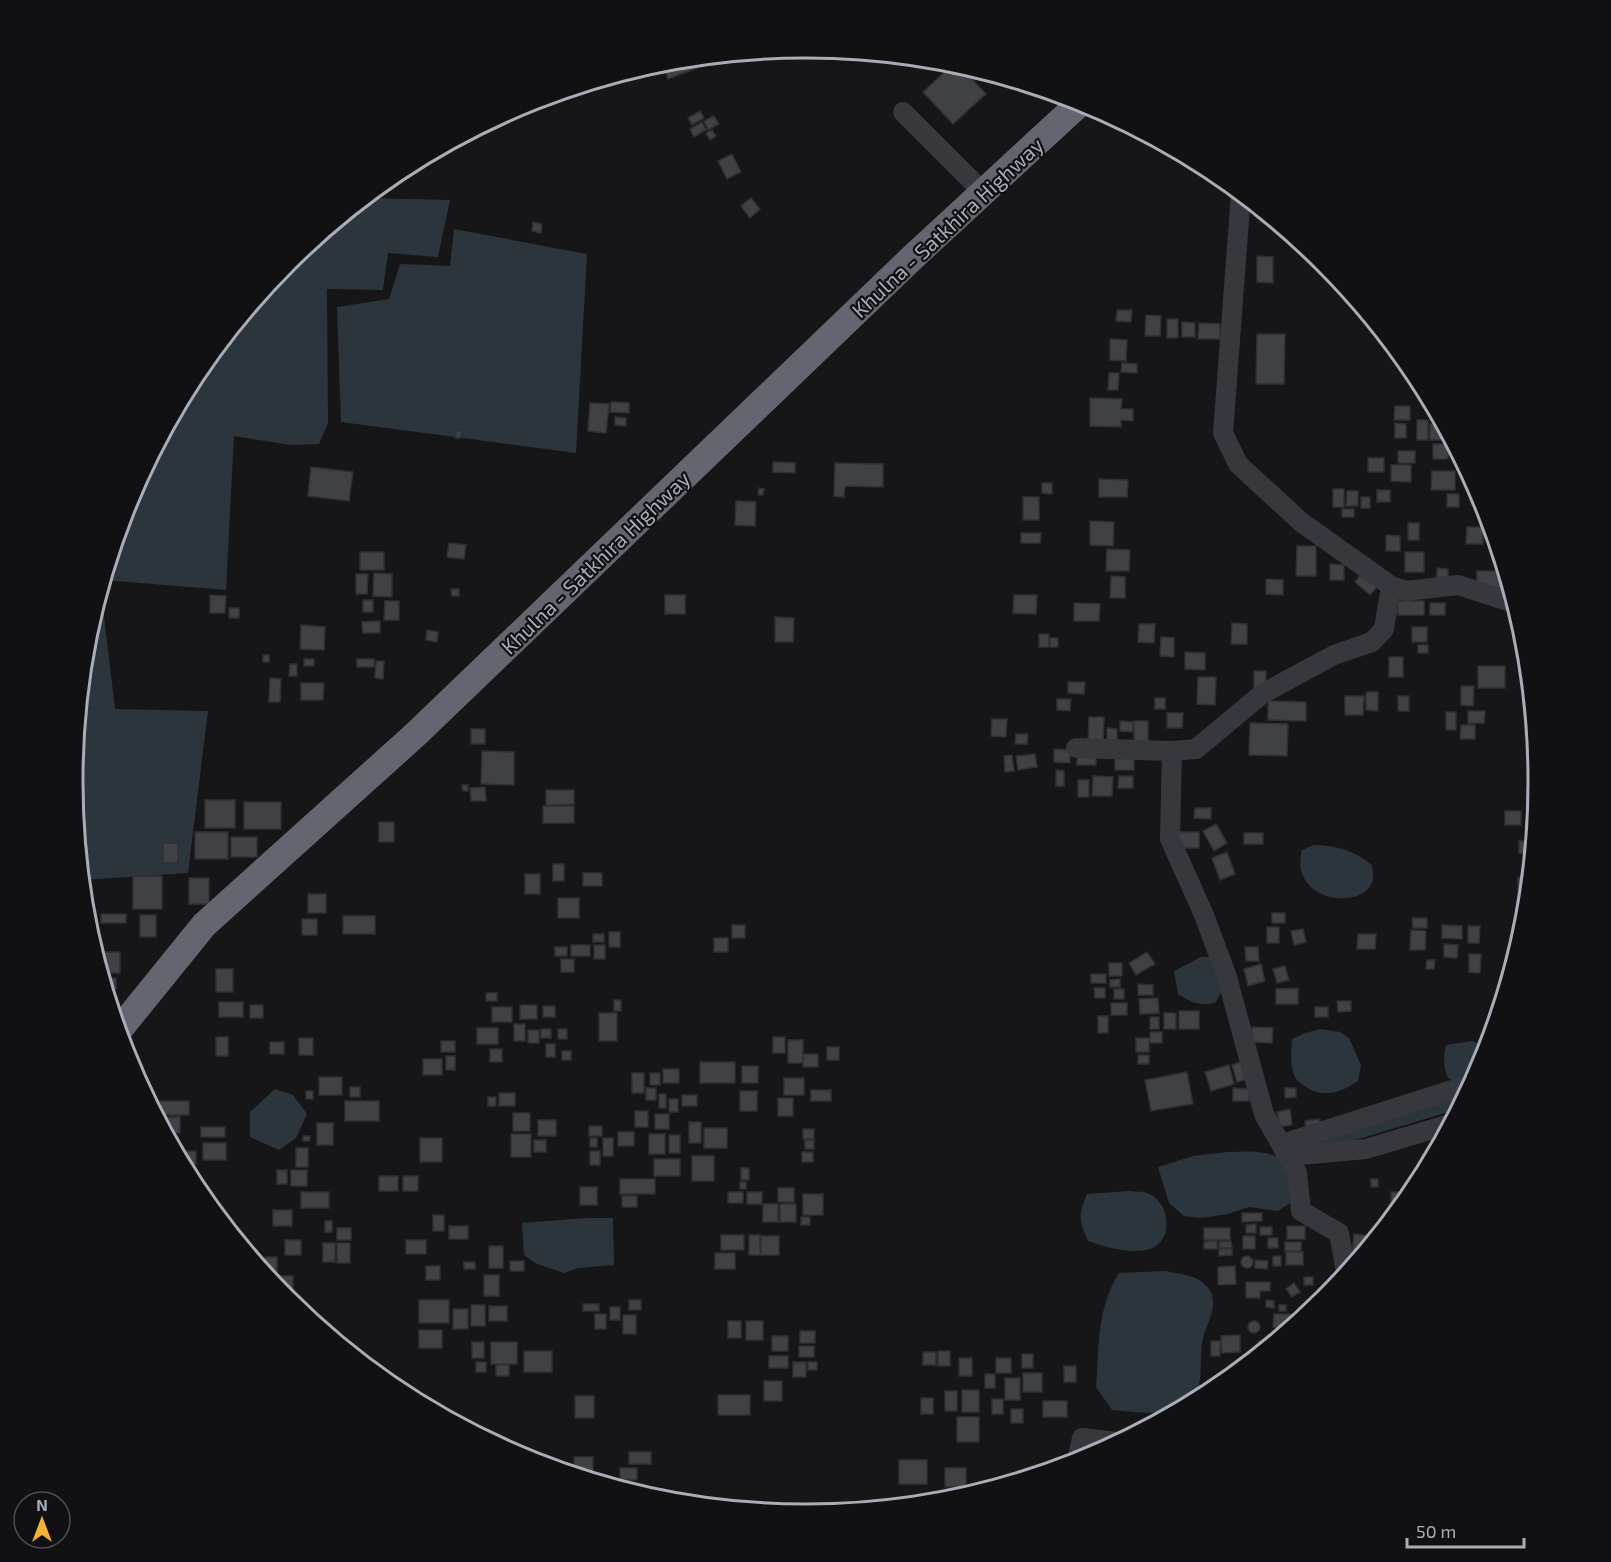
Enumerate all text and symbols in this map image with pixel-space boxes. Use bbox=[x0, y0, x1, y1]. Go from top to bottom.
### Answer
street label: Khulna - Satkhira Highway bbox=[846, 132, 1048, 322]
street label: Khulna - Satkhira Highway bbox=[496, 465, 694, 659]
north arrow bbox=[12, 1490, 72, 1550]
text: N bbox=[36, 1495, 48, 1514]
scale bar bbox=[1407, 1511, 1524, 1549]
text: 50 m bbox=[1416, 1520, 1456, 1542]

